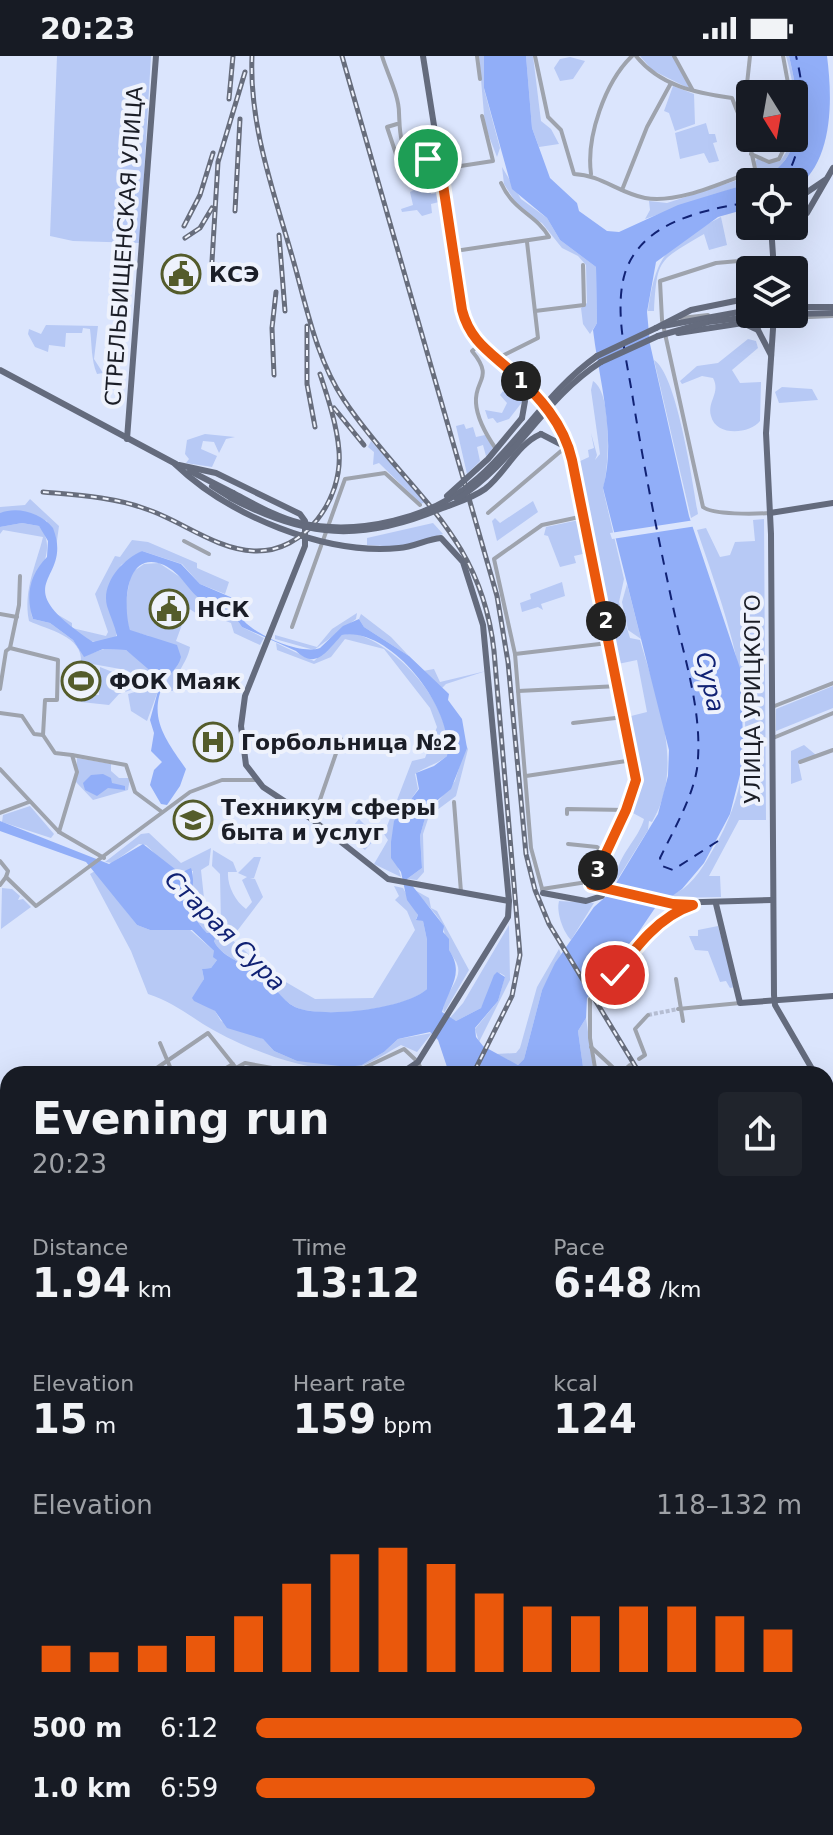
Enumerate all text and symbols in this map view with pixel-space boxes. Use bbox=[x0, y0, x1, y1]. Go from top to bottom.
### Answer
text: 20:23 bbox=[40, 11, 136, 46]
north arrow bbox=[736, 80, 808, 152]
map controls bbox=[736, 80, 808, 328]
street label: СТРЕЛЬБИЩЕНСКАЯ УЛИЦА bbox=[100, 85, 148, 407]
pin bbox=[394, 125, 462, 193]
icon: arrive bbox=[406, 137, 450, 181]
button: locate bbox=[736, 168, 808, 240]
public building icon: КСЭ bbox=[160, 253, 202, 295]
button: layers bbox=[736, 256, 808, 328]
place label: КСЭ bbox=[209, 262, 259, 287]
pin: 1 bbox=[501, 361, 541, 401]
text: 1 bbox=[513, 368, 529, 393]
public building icon: НСК bbox=[148, 588, 190, 630]
street label: УЛИЦА УРИЦКОГО bbox=[740, 594, 765, 804]
place label: НСК bbox=[197, 597, 250, 622]
pin: 2 bbox=[586, 601, 626, 641]
text: 2 bbox=[598, 608, 614, 633]
water label: Сура bbox=[690, 649, 730, 715]
sports icon: ФОК Маяк bbox=[60, 660, 102, 702]
place label: ФОК Маяк bbox=[109, 669, 241, 694]
hospital icon: Горбольница №2 bbox=[192, 721, 234, 763]
place label: Горбольница №2 bbox=[241, 730, 458, 755]
place label: Техникум сферы быта и услуг bbox=[221, 795, 436, 845]
school or university icon: Техникум сферы быта и услуг bbox=[172, 799, 214, 841]
pin: 3 bbox=[578, 850, 618, 890]
text: 3 bbox=[590, 857, 606, 882]
water label: Старая Сура bbox=[159, 865, 291, 997]
pin bbox=[581, 941, 649, 1009]
icon: check bbox=[593, 953, 637, 997]
button: share bbox=[718, 1092, 802, 1176]
text: Evening run bbox=[32, 1093, 329, 1144]
text: 20:23 bbox=[32, 1149, 107, 1179]
text: Distance bbox=[32, 1235, 128, 1260]
text: Time bbox=[293, 1235, 347, 1260]
text: Pace bbox=[553, 1235, 605, 1260]
text: 1.94 bbox=[32, 1260, 131, 1306]
text: 13:12 bbox=[293, 1260, 420, 1306]
text: 6:48 bbox=[553, 1260, 653, 1306]
text: km bbox=[131, 1277, 172, 1302]
text: /km bbox=[653, 1277, 701, 1302]
text: Elevation bbox=[32, 1371, 134, 1396]
text: Heart rate bbox=[293, 1371, 406, 1396]
text: kcal bbox=[553, 1371, 598, 1396]
text: 15 bbox=[32, 1396, 88, 1442]
text: 159 bbox=[293, 1396, 376, 1442]
text: 124 bbox=[553, 1396, 637, 1442]
text: m bbox=[88, 1413, 116, 1438]
text: bpm bbox=[376, 1413, 433, 1438]
text: Elevation bbox=[32, 1490, 153, 1520]
text: 118–132 m bbox=[656, 1490, 802, 1520]
text: 500 m bbox=[32, 1713, 122, 1743]
text: 6:12 bbox=[160, 1713, 218, 1743]
text: 1.0 km bbox=[32, 1773, 132, 1803]
text: 6:59 bbox=[160, 1773, 218, 1803]

